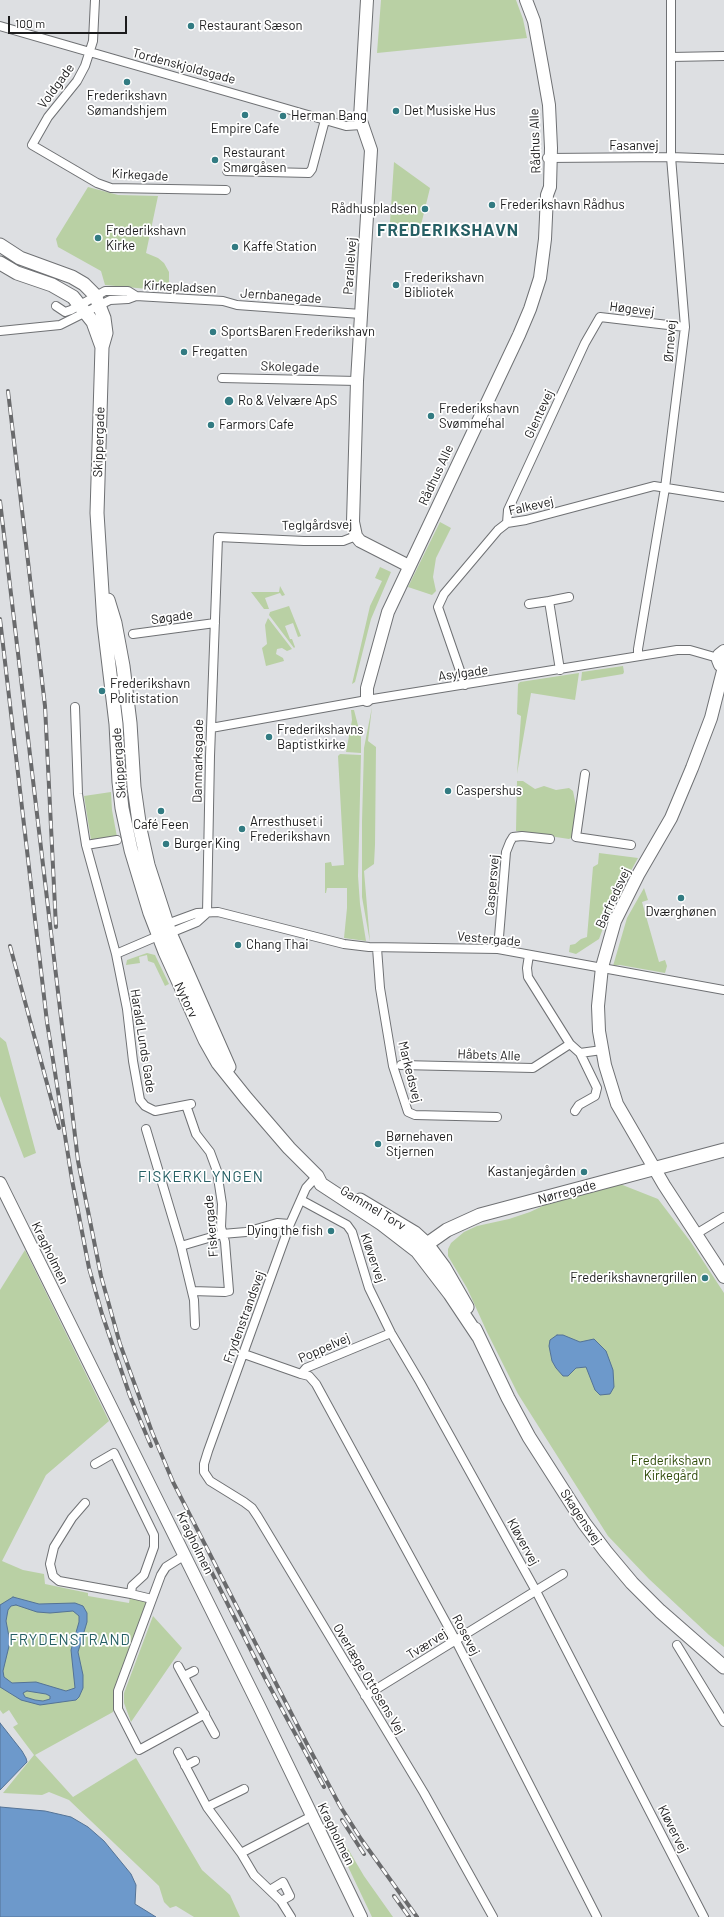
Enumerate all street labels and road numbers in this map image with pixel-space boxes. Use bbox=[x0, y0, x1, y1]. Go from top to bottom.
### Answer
street label: Tordenskjoldsgade bbox=[131, 45, 237, 87]
street label: Voldgade bbox=[34, 60, 78, 112]
street label: Rådhus Alle bbox=[526, 108, 544, 174]
street label: Fasanvej bbox=[609, 138, 659, 154]
street label: Kirkegade bbox=[111, 166, 169, 184]
street label: Parallelvej bbox=[340, 237, 360, 295]
street label: Kirkepladsen bbox=[143, 277, 217, 297]
street label: Jernbanegade bbox=[240, 285, 322, 307]
street label: Høgevej bbox=[609, 299, 655, 319]
street label: Ørnevej bbox=[661, 319, 679, 363]
street label: Skolegade bbox=[261, 358, 319, 376]
street label: Glentevej bbox=[521, 387, 557, 441]
street label: Skippergade bbox=[90, 406, 108, 478]
street label: Rådhus Alle bbox=[415, 442, 457, 508]
street label: Falkevej bbox=[507, 493, 555, 519]
street label: Teglgårdsvej bbox=[282, 517, 352, 533]
street label: Søgade bbox=[150, 606, 194, 628]
street label: Asylgade bbox=[437, 662, 489, 684]
street label: Danmarksgade bbox=[189, 719, 207, 803]
street label: Skippergade bbox=[109, 727, 129, 799]
street label: Caspersvej bbox=[482, 854, 502, 916]
street label: Barfredsvej bbox=[592, 865, 634, 931]
street label: Vestergade bbox=[457, 928, 521, 950]
street label: Nytorv bbox=[171, 980, 201, 1020]
street label: Harald Lunds Gade bbox=[127, 988, 159, 1094]
street label: Markedsvej bbox=[395, 1040, 425, 1104]
street label: Håbets Alle bbox=[457, 1046, 521, 1064]
street label: Nørregade bbox=[536, 1177, 598, 1207]
street label: Gammel Torv bbox=[338, 1182, 408, 1234]
street label: Fiskergade bbox=[201, 1194, 221, 1258]
street label: Kragholmen bbox=[28, 1219, 72, 1287]
street label: Kløvervej bbox=[357, 1231, 389, 1285]
street label: Frydenstrandsvej bbox=[220, 1269, 268, 1365]
street label: Poppelvej bbox=[296, 1330, 352, 1366]
street label: Skagensvej bbox=[557, 1486, 605, 1548]
street label: Kragholmen bbox=[173, 1509, 217, 1577]
street label: Kløvervej bbox=[504, 1516, 542, 1568]
street label: Rosevej bbox=[449, 1612, 483, 1658]
street label: Overlæge Ottosens Vej bbox=[330, 1621, 408, 1737]
street label: Tværvej bbox=[404, 1625, 450, 1663]
street label: Kragholmen bbox=[314, 1800, 358, 1868]
street label: Kløvervej bbox=[654, 1802, 692, 1856]

